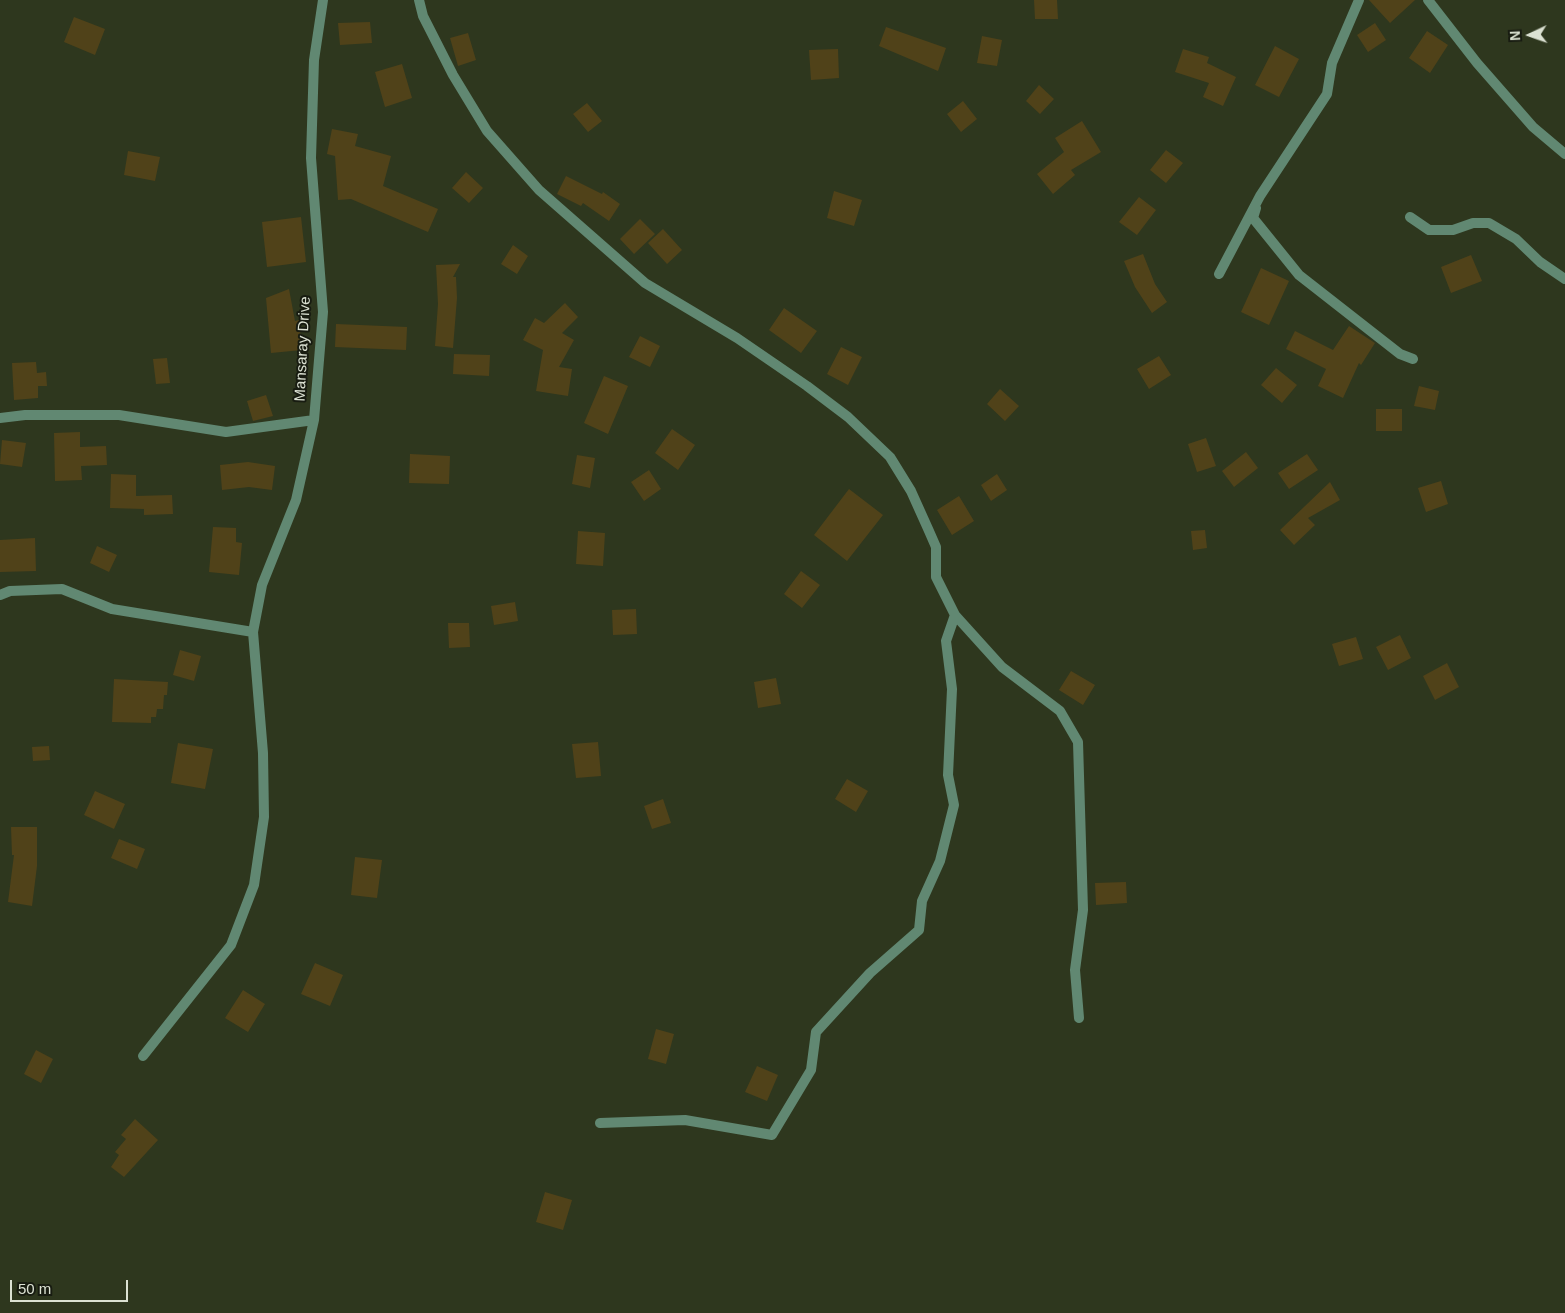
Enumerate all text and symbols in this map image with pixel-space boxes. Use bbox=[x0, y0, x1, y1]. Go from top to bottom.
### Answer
north arrow bbox=[1505, 10, 1555, 60]
text: N bbox=[1507, 30, 1523, 41]
street label: Mansaray Drive bbox=[291, 296, 315, 402]
scale bar bbox=[12, 1270, 130, 1302]
text: 50 m bbox=[18, 1280, 51, 1297]

